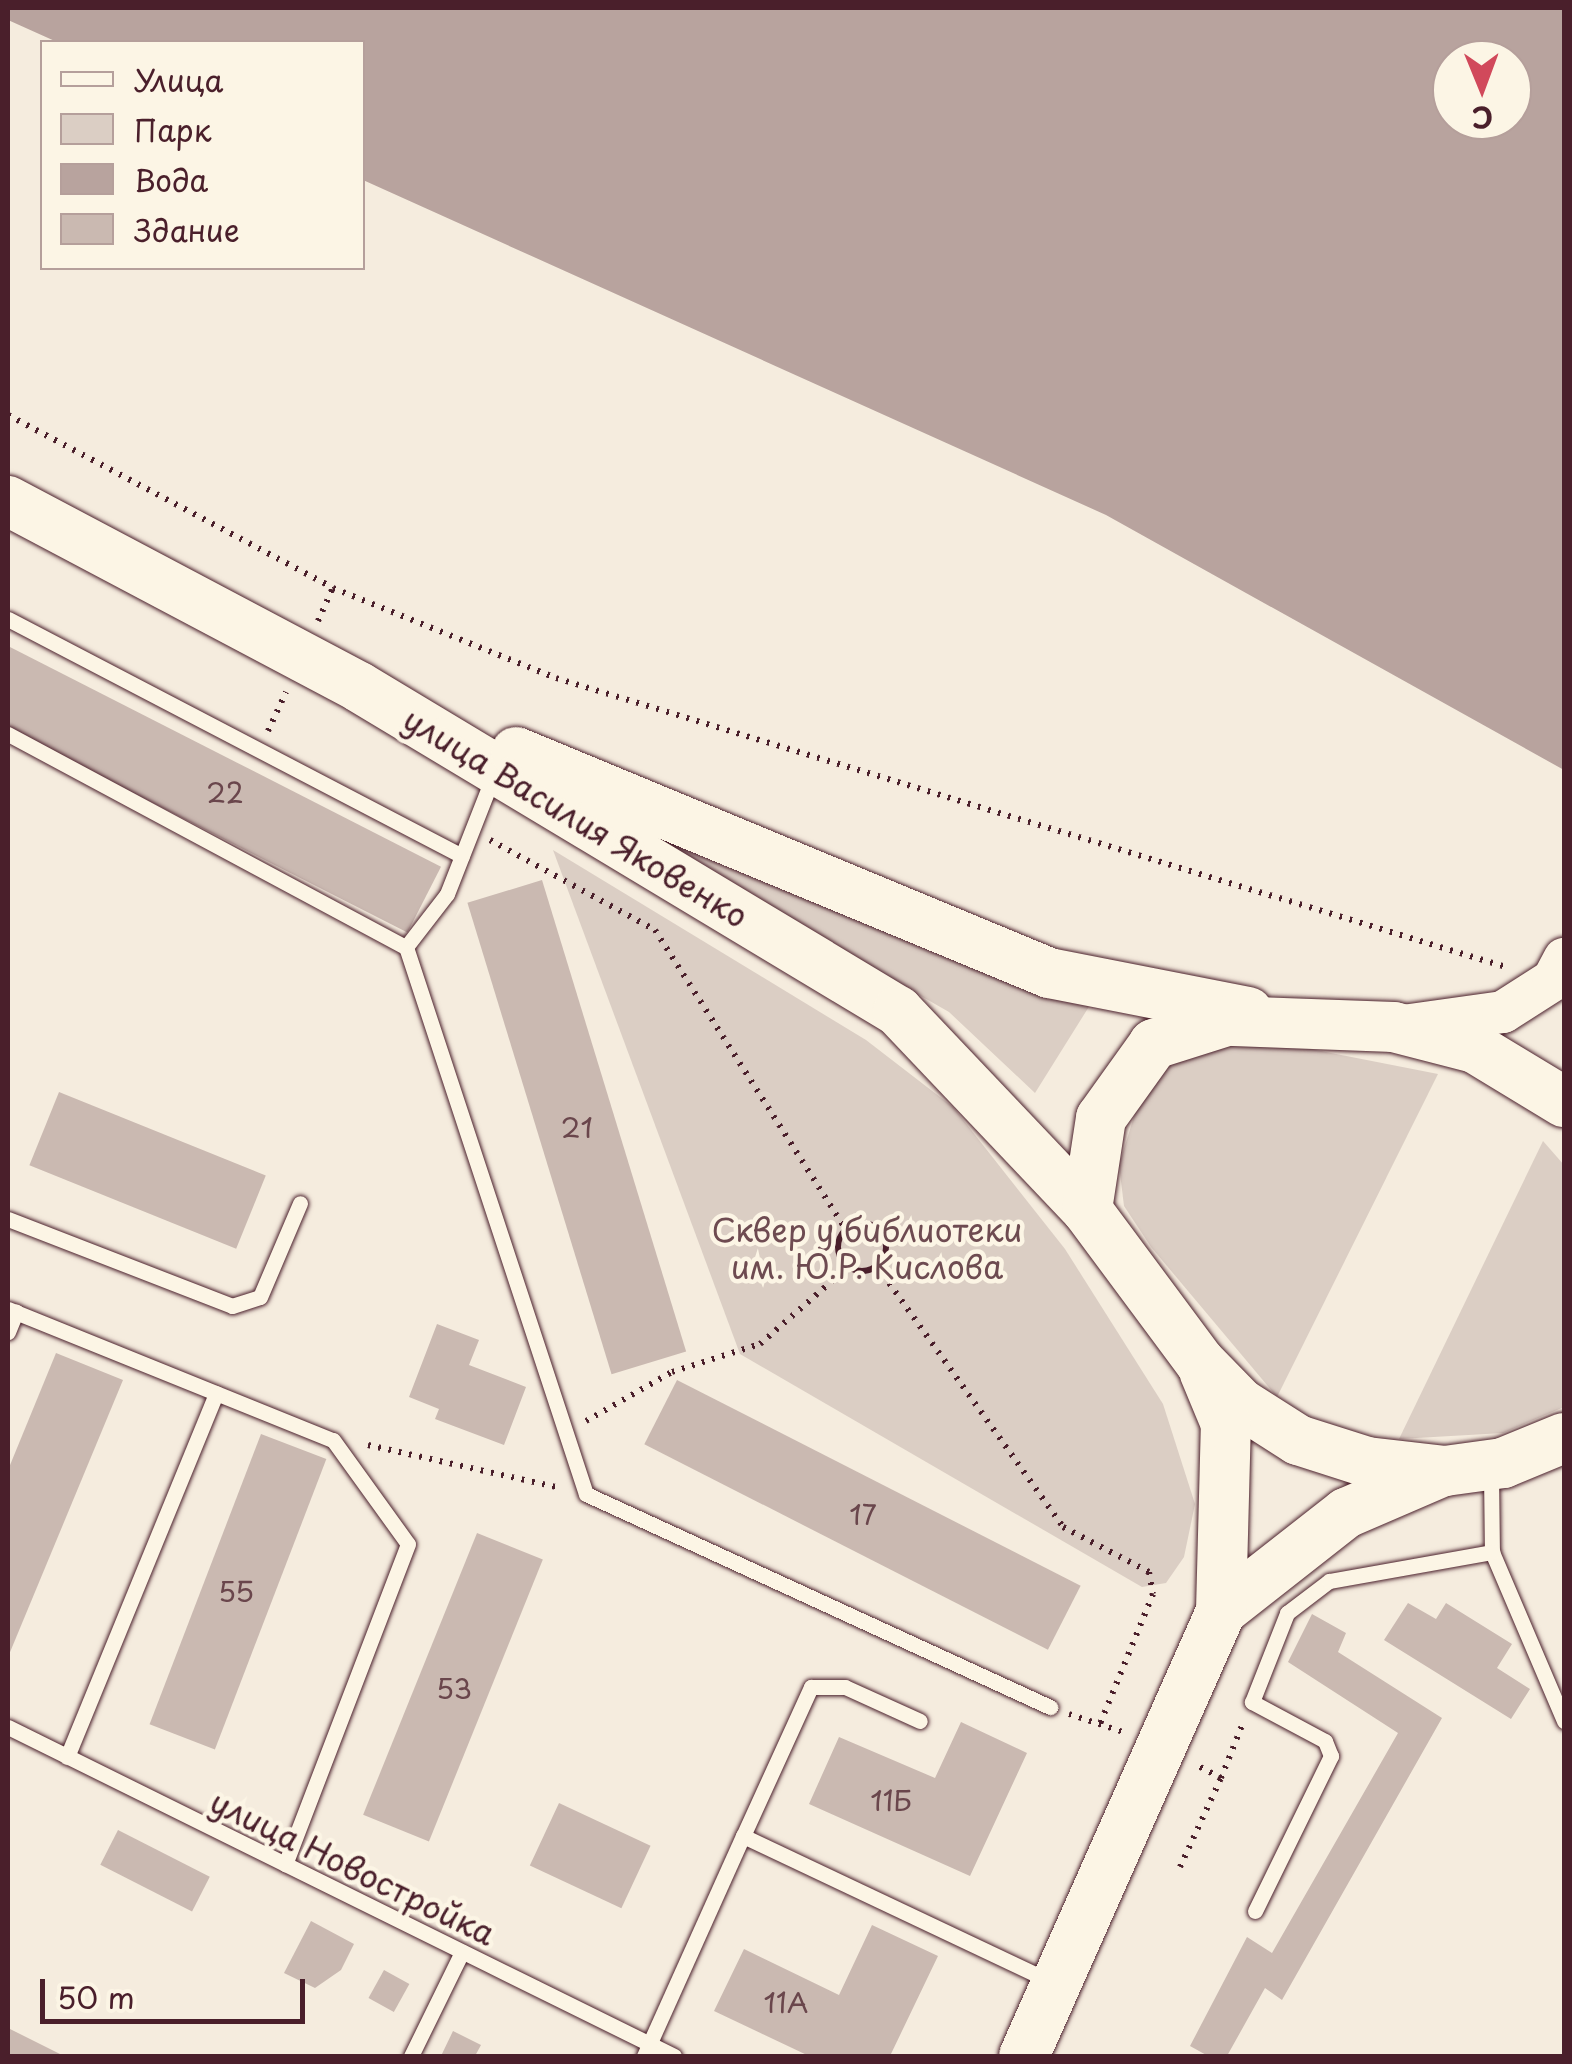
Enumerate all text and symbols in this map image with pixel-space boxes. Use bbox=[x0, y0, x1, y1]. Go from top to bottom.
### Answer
legend bbox=[40, 40, 365, 270]
north arrow bbox=[1432, 40, 1532, 140]
text: Улица bbox=[134, 57, 223, 102]
text: С bbox=[1472, 97, 1493, 140]
text: Парк bbox=[134, 107, 211, 152]
text: Вода bbox=[134, 157, 208, 202]
text: Здание bbox=[134, 207, 240, 252]
street label: улица Василия Яковенко bbox=[396, 698, 756, 936]
house number: 22 bbox=[206, 775, 244, 809]
house number: 21 bbox=[561, 1110, 593, 1144]
park label: Сквер у библиотеки им. Ю.Р. Кислова bbox=[710, 1211, 1024, 1286]
house number: 17 bbox=[849, 1497, 877, 1531]
house number: 55 bbox=[218, 1574, 254, 1608]
house number: 53 bbox=[436, 1671, 472, 1705]
street label: улица Новостройка bbox=[204, 1781, 502, 1953]
house number: 11Б bbox=[870, 1783, 912, 1817]
scale bar bbox=[45, 1959, 310, 2021]
text: 50 m bbox=[57, 1974, 135, 2019]
house number: 11А bbox=[764, 1985, 808, 2019]

